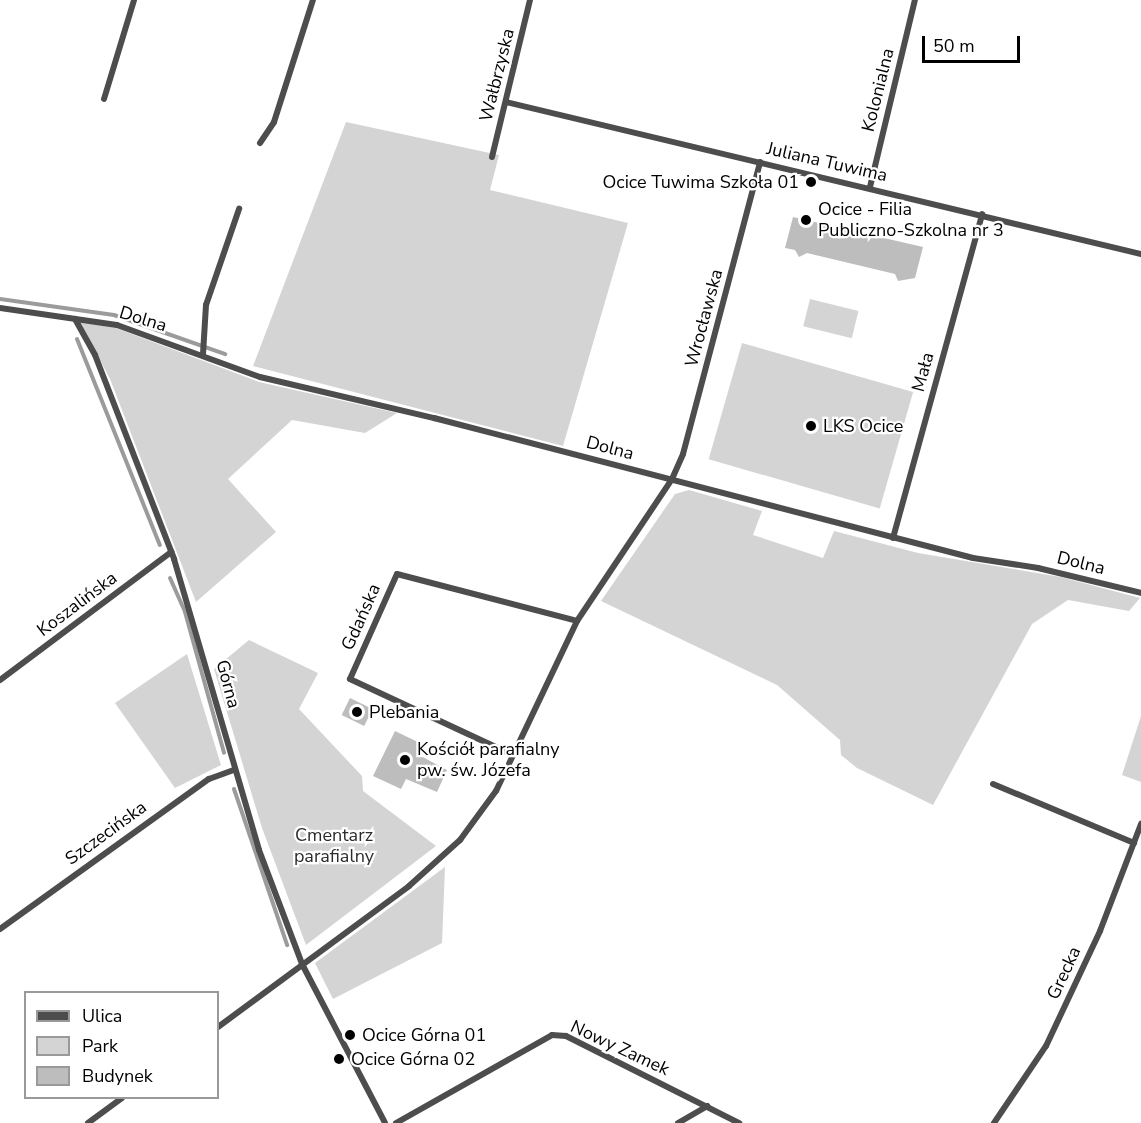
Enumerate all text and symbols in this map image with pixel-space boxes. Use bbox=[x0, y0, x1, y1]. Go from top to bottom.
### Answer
scale bar bbox=[925, 24, 1022, 62]
street label: Wałbrzyska bbox=[475, 26, 519, 124]
text: 50 m bbox=[933, 34, 975, 58]
street label: Kolonialna bbox=[857, 46, 899, 134]
street label: Juliana Tuwima bbox=[765, 138, 889, 186]
place label: Ocice Tuwima Szkoła 01 bbox=[603, 171, 799, 193]
marker: Ocice Tuwima Szkoła 01 bbox=[804, 175, 818, 189]
place label: Ocice - Filia Publiczno-Szkolna nr 3 bbox=[818, 199, 1004, 242]
marker: Ocice - Filia Publiczno-Szkolna nr 3 bbox=[799, 213, 813, 227]
street label: Wrocławska bbox=[681, 267, 727, 369]
street label: Dolna bbox=[117, 302, 169, 336]
street label: Mała bbox=[907, 350, 939, 394]
place label: LKS Ocice bbox=[823, 415, 903, 437]
marker: LKS Ocice bbox=[804, 419, 818, 433]
street label: Dolna bbox=[584, 431, 636, 465]
street label: Dolna bbox=[1055, 547, 1107, 579]
street label: Koszalińska bbox=[33, 567, 121, 641]
street label: Gdańska bbox=[337, 580, 385, 654]
street label: Górna bbox=[211, 657, 245, 711]
place label: Plebania bbox=[369, 701, 439, 723]
marker: Plebania bbox=[350, 705, 364, 719]
place label: Kościół parafialny pw. św. Józefa bbox=[417, 739, 559, 782]
marker: Kościół parafialny pw. św. Józefa bbox=[398, 753, 412, 767]
street label: Szczecińska bbox=[61, 796, 151, 870]
park label: Cmentarz parafialny bbox=[294, 825, 374, 868]
street label: Grecka bbox=[1042, 943, 1086, 1003]
legend bbox=[24, 991, 219, 1099]
text: Ulica bbox=[82, 1004, 122, 1028]
street label: Nowy Zamek bbox=[567, 1016, 673, 1080]
place label: Ocice Górna 01 bbox=[362, 1024, 486, 1046]
marker: Ocice Górna 01 bbox=[343, 1028, 357, 1042]
text: Park bbox=[82, 1034, 118, 1058]
place label: Ocice Górna 02 bbox=[351, 1048, 475, 1070]
marker: Ocice Górna 02 bbox=[332, 1052, 346, 1066]
text: Budynek bbox=[82, 1064, 153, 1088]

